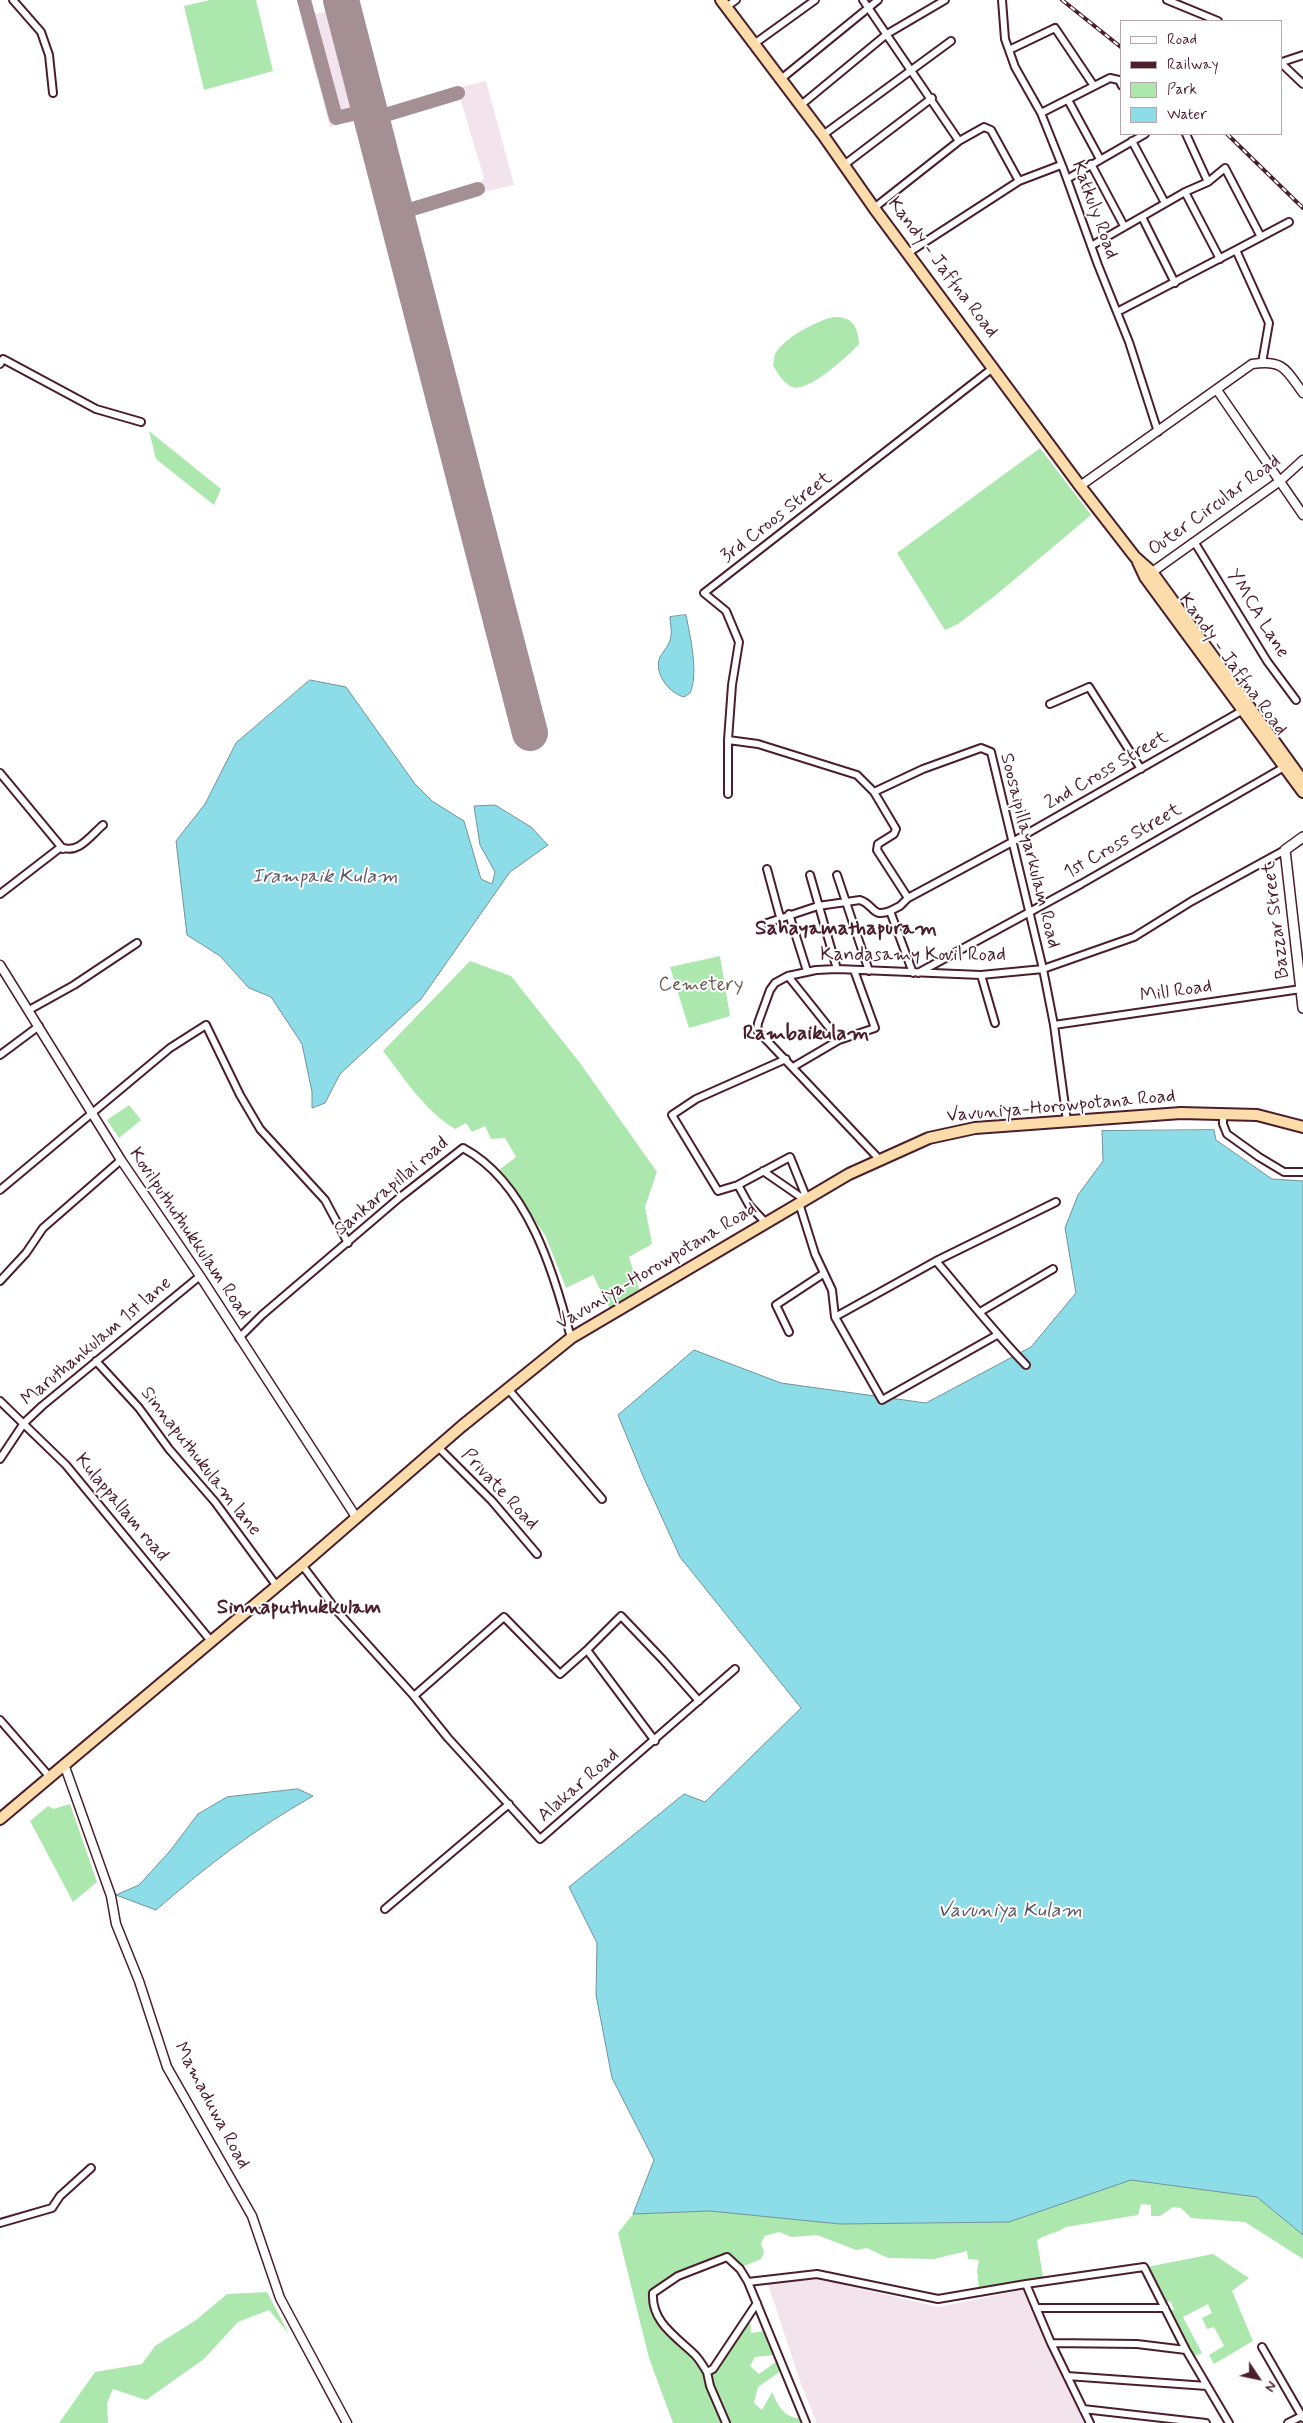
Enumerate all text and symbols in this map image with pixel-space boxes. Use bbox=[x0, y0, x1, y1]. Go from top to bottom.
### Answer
legend bbox=[1120, 20, 1283, 135]
text: Road bbox=[1167, 30, 1197, 50]
text: Railway bbox=[1167, 55, 1219, 75]
text: Park bbox=[1167, 80, 1197, 100]
text: Water bbox=[1167, 105, 1207, 125]
street label: Katkuly Road bbox=[1066, 158, 1122, 262]
street label: Kandy - Jaffna Road bbox=[882, 193, 1002, 343]
street label: Outer Circular Road bbox=[1145, 450, 1285, 562]
street label: 3rd Croos Street bbox=[717, 468, 837, 568]
street label: YMCA Lane bbox=[1221, 565, 1293, 663]
street label: Kandy - Jaffna Road bbox=[1173, 590, 1291, 740]
street label: 2nd Cross Street bbox=[1041, 726, 1173, 816]
street label: Soosaipillayarkulam Road bbox=[994, 751, 1064, 951]
street label: 1st Cross Street bbox=[1060, 799, 1186, 885]
street label: Bazzar Street bbox=[1258, 860, 1296, 980]
water label: Irampaik Kulam bbox=[252, 866, 398, 890]
district label: Sahayamathapuram bbox=[755, 917, 937, 943]
street label: Kandasamy Kovil Road bbox=[820, 945, 1006, 967]
park label: Cemetery bbox=[659, 975, 743, 997]
street label: Mill Road bbox=[1138, 976, 1214, 1008]
district label: Rambaikulam bbox=[743, 1022, 869, 1048]
street label: Vavuniya-Horowpotana Road bbox=[946, 1086, 1176, 1128]
street label: Sankarapillai road bbox=[330, 1133, 454, 1241]
street label: Kovilputhuthukkulam Road bbox=[123, 1144, 255, 1324]
street label: Vavuniya-Horowpotana Road bbox=[553, 1198, 761, 1336]
street label: Maruthankulam 1st lane bbox=[17, 1272, 177, 1412]
street label: Sinnaputhukulam lane bbox=[135, 1383, 265, 1541]
street label: Private Road bbox=[456, 1445, 542, 1535]
street label: Kulappallam road bbox=[69, 1449, 173, 1567]
district label: Sinnaputhukkulam bbox=[217, 1596, 381, 1622]
street label: Alakar Road bbox=[534, 1744, 624, 1828]
water label: Vavuniya Kulam bbox=[938, 1900, 1082, 1924]
street label: Mamaduwa Road bbox=[168, 2039, 254, 2173]
north arrow bbox=[1233, 2353, 1283, 2403]
text: N bbox=[1260, 2377, 1281, 2395]

